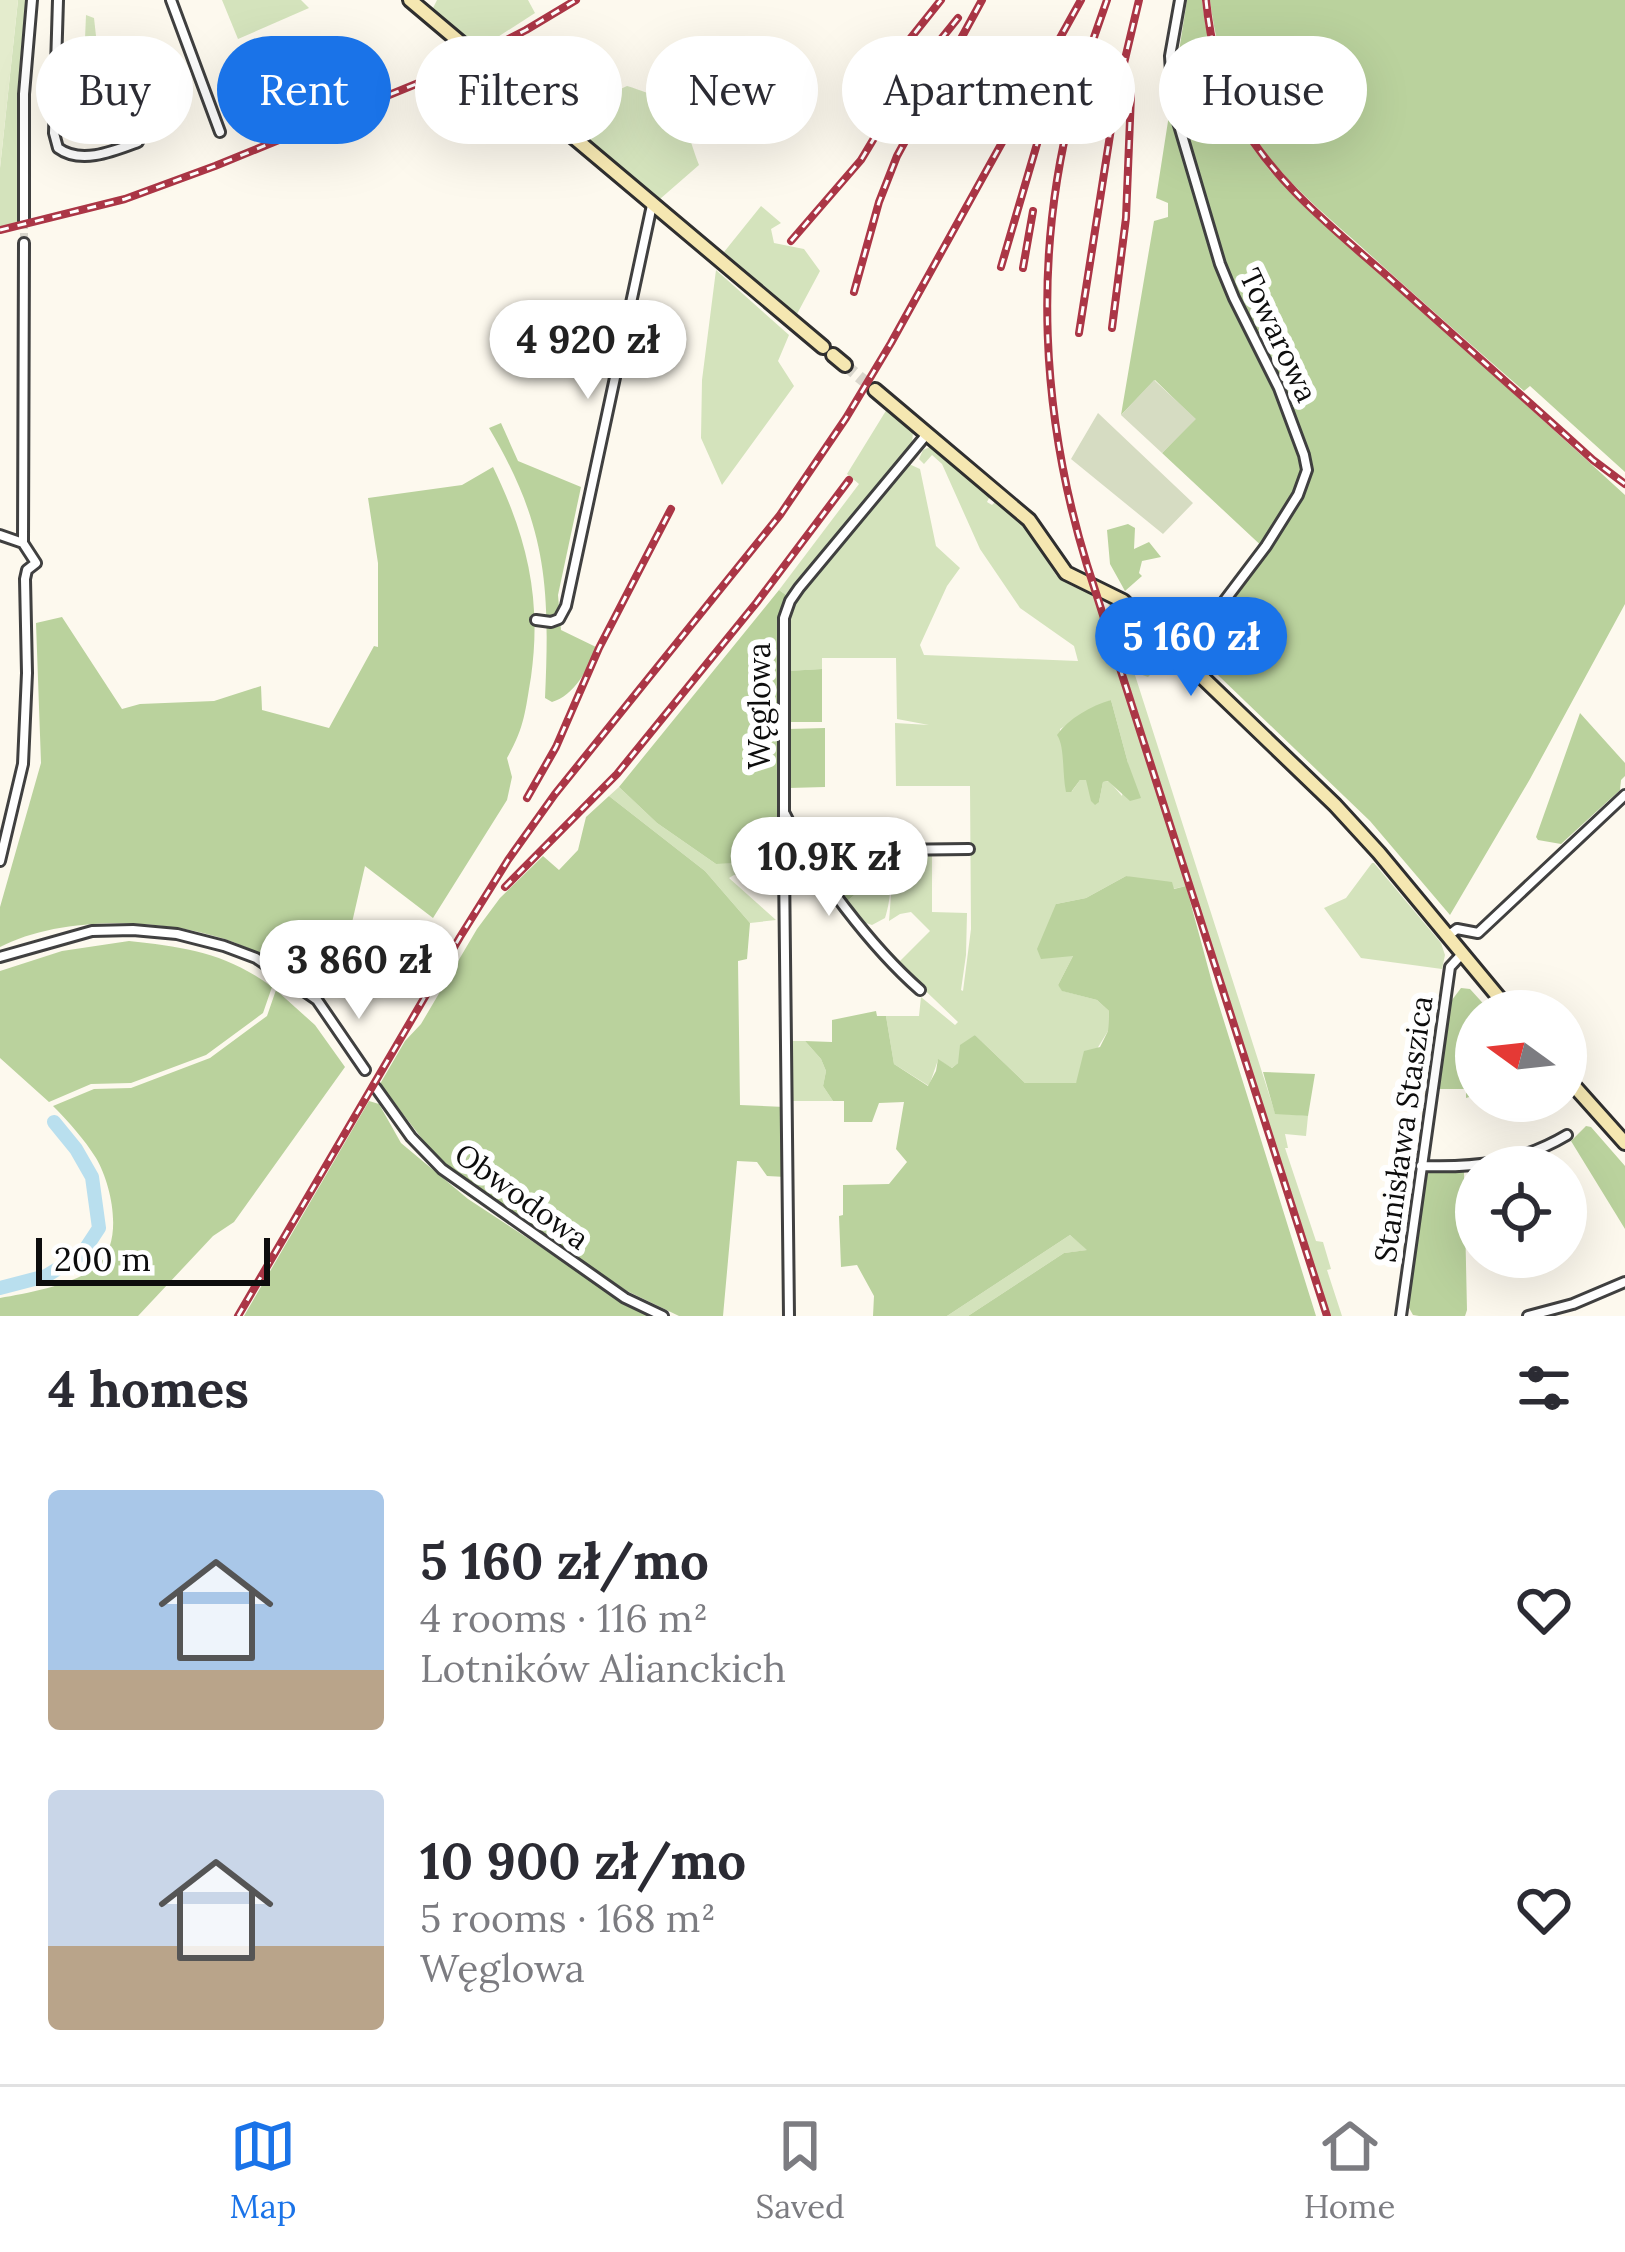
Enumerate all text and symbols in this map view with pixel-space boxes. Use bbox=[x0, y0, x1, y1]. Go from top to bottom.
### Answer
chip: Buy bbox=[36, 36, 193, 144]
chip: Rent bbox=[217, 36, 391, 144]
chip: Filters bbox=[415, 36, 622, 144]
chip: New bbox=[646, 36, 818, 144]
chip: Apartment bbox=[842, 36, 1135, 144]
chip: House bbox=[1159, 36, 1367, 144]
street label: Towarowa bbox=[1231, 262, 1327, 408]
pin: 4 920 zł bbox=[464, 300, 712, 402]
text: 4 920 zł bbox=[517, 314, 659, 364]
pin: 5 160 zł bbox=[1067, 597, 1315, 699]
text: 5 160 zł bbox=[1122, 611, 1260, 661]
street label: Węglowa bbox=[740, 643, 779, 769]
pin: 10.9K zł bbox=[705, 817, 953, 919]
text: 10.9K zł bbox=[758, 831, 900, 881]
pin: 3 860 zł bbox=[235, 920, 483, 1022]
text: 3 860 zł bbox=[287, 934, 431, 984]
north arrow bbox=[1455, 990, 1587, 1122]
map controls bbox=[1455, 990, 1587, 1278]
street label: Stanisława Staszica bbox=[1365, 993, 1441, 1265]
street label: Obwodowa bbox=[447, 1135, 597, 1257]
button: locate bbox=[1455, 1146, 1587, 1278]
scale bar bbox=[36, 1232, 270, 1285]
text: 200 m bbox=[54, 1238, 151, 1280]
icon: filters bbox=[1511, 1355, 1577, 1421]
text: 4 homes bbox=[48, 1356, 249, 1421]
text: 5 160 zł/mo bbox=[420, 1528, 709, 1593]
icon: home bbox=[144, 1538, 288, 1682]
icon: heart bbox=[1511, 1577, 1577, 1643]
text: 4 rooms · 116 m² bbox=[420, 1593, 708, 1643]
text: Lotników Alianckich bbox=[420, 1643, 786, 1693]
text: 10 900 zł/mo bbox=[420, 1828, 746, 1893]
icon: home bbox=[144, 1838, 288, 1982]
icon: heart bbox=[1511, 1877, 1577, 1943]
text: 5 rooms · 168 m² bbox=[420, 1893, 716, 1943]
text: Węglowa bbox=[420, 1943, 585, 1993]
tab: Map bbox=[229, 2113, 297, 2227]
tab: Saved bbox=[755, 2113, 845, 2227]
tab: Home bbox=[1304, 2113, 1395, 2227]

